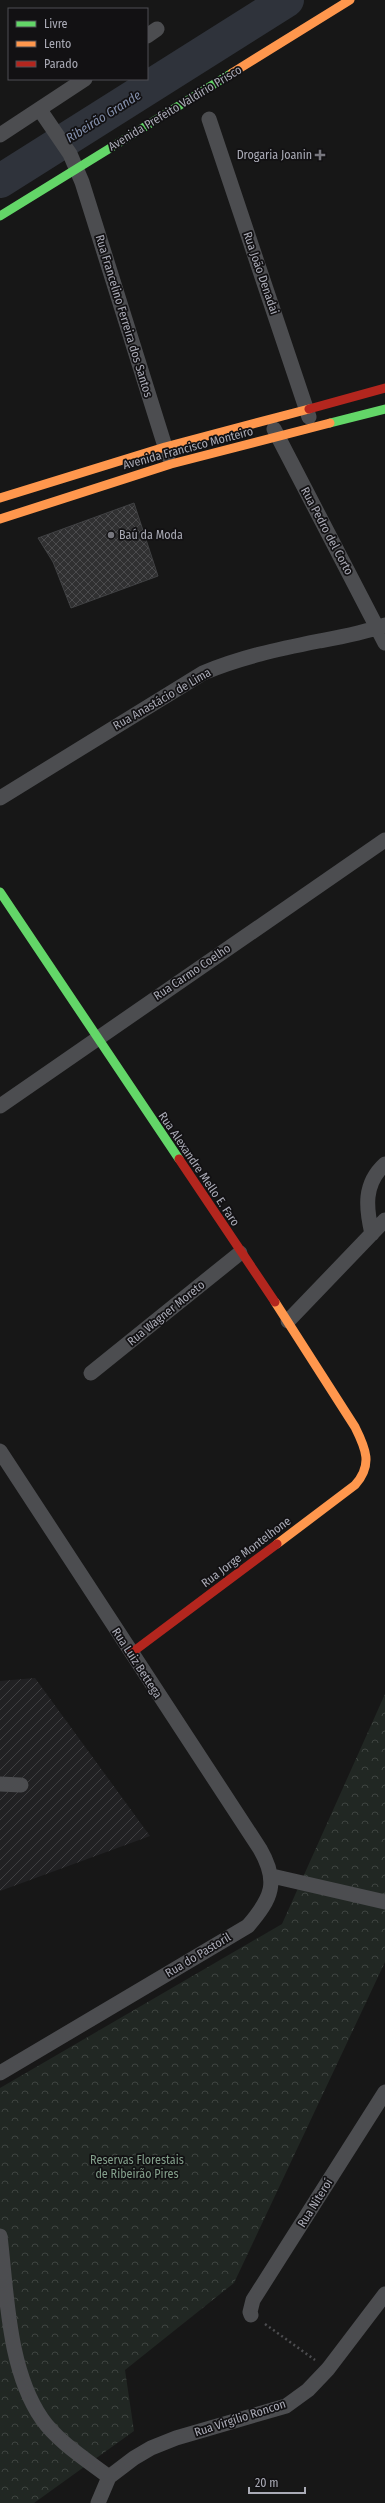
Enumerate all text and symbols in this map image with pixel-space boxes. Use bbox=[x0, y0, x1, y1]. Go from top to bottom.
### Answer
legend bbox=[8, 8, 148, 80]
text: Livre bbox=[44, 17, 68, 31]
text: Lento bbox=[44, 37, 71, 51]
text: Parado bbox=[44, 57, 78, 71]
street label: Avenida Prefeito Valdírio Prisco bbox=[106, 63, 244, 153]
water label: Ribeirão Grande bbox=[63, 87, 143, 145]
place label: Drogaria Joanin bbox=[237, 148, 312, 162]
marker: Drogaria Joanin bbox=[315, 150, 325, 160]
street label: Rua João Denadai bbox=[240, 230, 282, 316]
street label: Rua Francelino Ferreira dos Santos bbox=[93, 233, 155, 399]
street label: Avenida Francisco Monteiro bbox=[121, 424, 255, 472]
street label: Rua Pedro del Corto bbox=[298, 485, 356, 577]
place label: Baú da Moda bbox=[119, 528, 183, 542]
marker: Baú da Moda bbox=[106, 530, 116, 540]
street label: Rua Anastácio de Lima bbox=[111, 665, 214, 733]
street label: Rua Carmo Coelho bbox=[151, 941, 233, 1003]
street label: Rua Alexandre Mello E. Faro bbox=[156, 1109, 242, 1229]
street label: Rua Wagner Moreto bbox=[124, 1278, 208, 1348]
street label: Rua Jorge Montelhone bbox=[199, 1514, 293, 1590]
street label: Rua Luiz Bettega bbox=[109, 1625, 165, 1701]
street label: Rua do Pastoril bbox=[163, 1930, 233, 1980]
park label: Reservas Florestais de Ribeirão Pires bbox=[90, 2153, 184, 2181]
street label: Rua Niteroí bbox=[295, 2176, 335, 2230]
street label: Rua Virgílio Roncon bbox=[193, 2397, 287, 2439]
scale bar bbox=[249, 2469, 305, 2495]
text: 20 m bbox=[255, 2476, 279, 2490]

